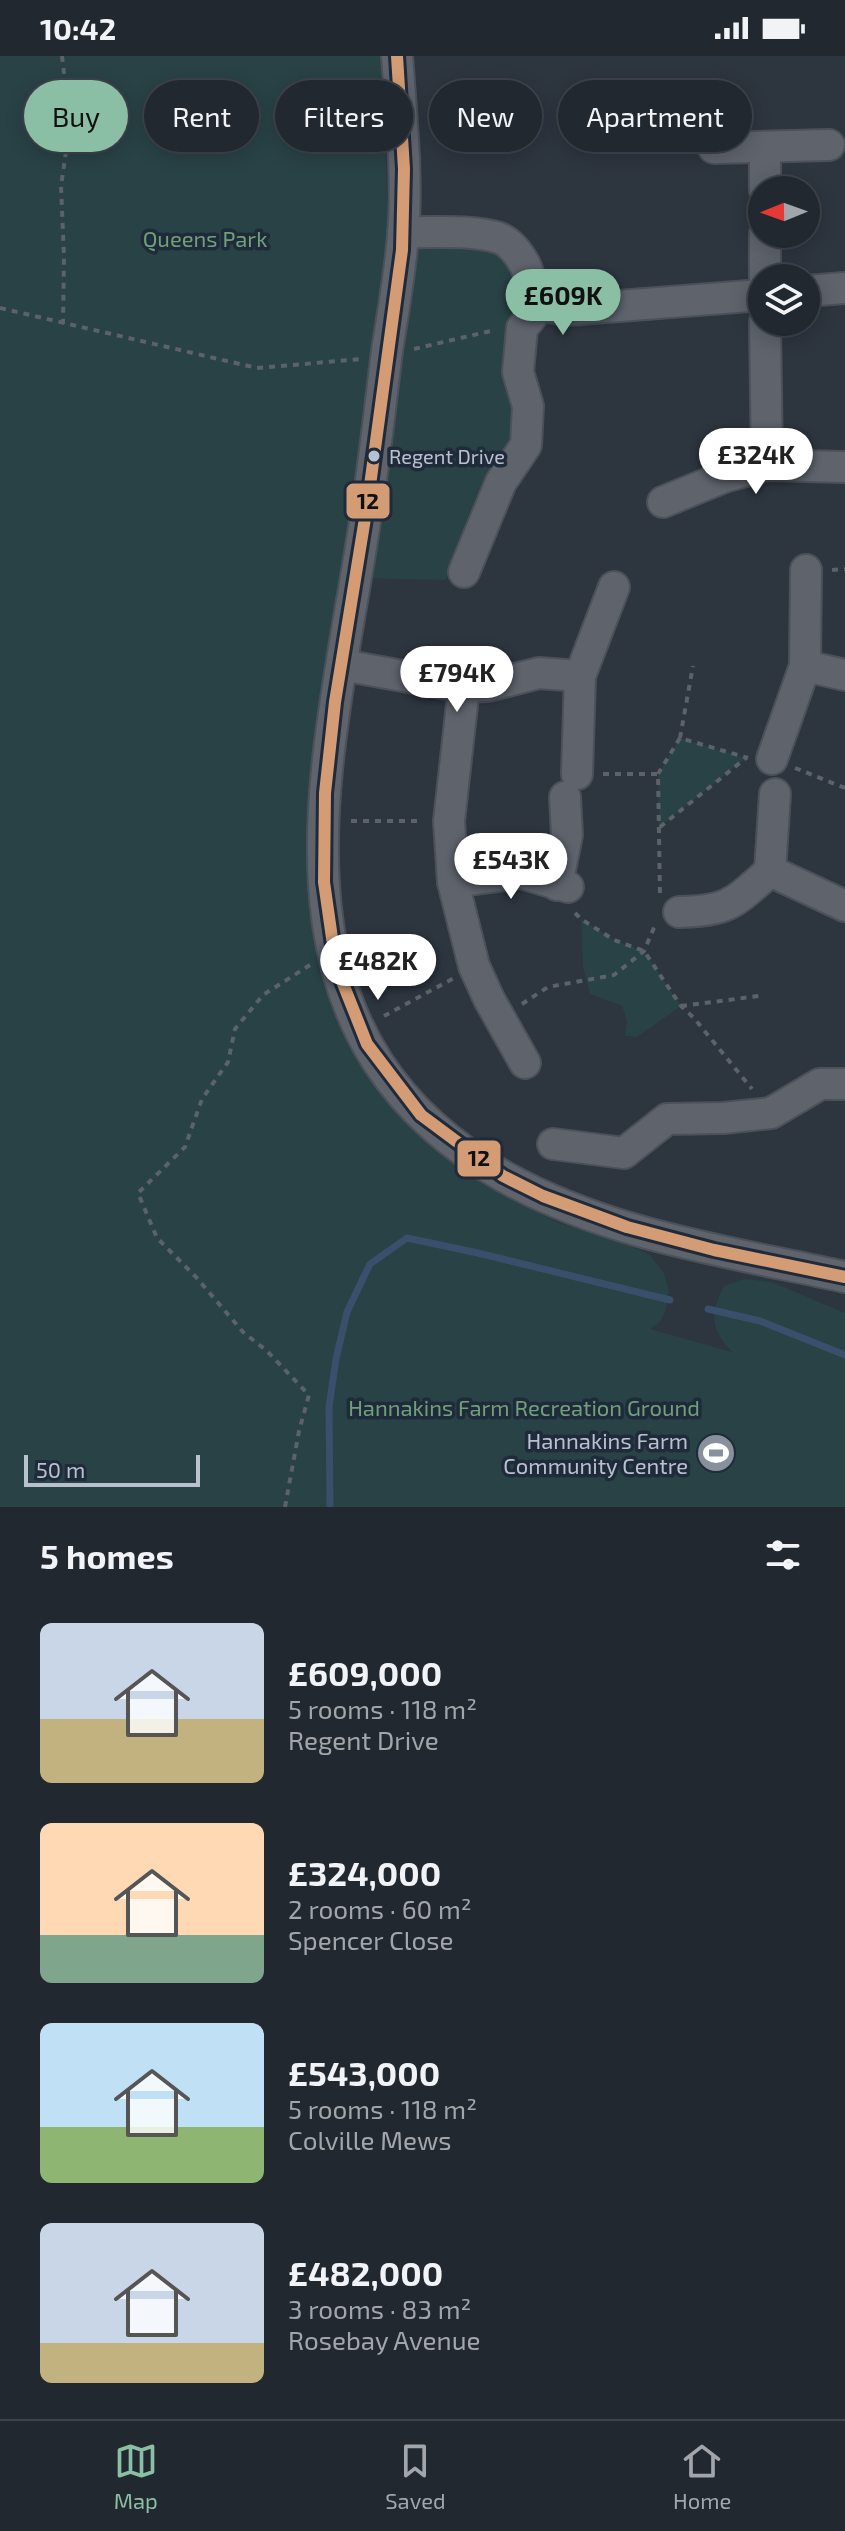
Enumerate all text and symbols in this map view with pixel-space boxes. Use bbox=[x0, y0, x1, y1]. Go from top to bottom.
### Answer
text: 10:42 bbox=[40, 10, 116, 46]
chip: Buy bbox=[24, 80, 128, 152]
chip: Rent bbox=[144, 80, 259, 152]
chip: Filters bbox=[275, 80, 413, 152]
chip: New bbox=[429, 80, 542, 152]
chip: Apartment bbox=[558, 80, 752, 152]
north arrow bbox=[748, 176, 820, 248]
map controls bbox=[748, 176, 820, 336]
park label: Queens Park bbox=[143, 225, 267, 252]
button: layers bbox=[748, 264, 820, 336]
pin: £609K bbox=[507, 269, 619, 337]
text: £609K bbox=[524, 279, 602, 310]
pin: £324K bbox=[700, 428, 812, 496]
text: £324K bbox=[717, 438, 795, 469]
place label: Regent Drive bbox=[389, 444, 505, 468]
marker: Regent Drive bbox=[366, 448, 382, 464]
line badge: 12 bbox=[345, 482, 391, 520]
text: 12 bbox=[357, 487, 379, 513]
pin: £794K bbox=[401, 646, 513, 714]
text: £794K bbox=[418, 656, 496, 687]
pin: £543K bbox=[455, 833, 567, 901]
text: £543K bbox=[472, 843, 550, 874]
pin: £482K bbox=[322, 934, 434, 1002]
text: £482K bbox=[338, 944, 418, 975]
line badge: 12 bbox=[456, 1139, 502, 1178]
text: 12 bbox=[468, 1144, 490, 1170]
park label: Hannakins Farm Recreation Ground bbox=[348, 1394, 700, 1420]
place label: Hannakins Farm Community Centre bbox=[503, 1427, 688, 1478]
sports icon: Hannakins Farm Community Centre bbox=[695, 1432, 737, 1474]
scale bar bbox=[24, 1451, 200, 1487]
text: 50 m bbox=[36, 1456, 85, 1482]
icon: filters bbox=[761, 1533, 805, 1577]
text: 5 homes bbox=[40, 1535, 174, 1576]
text: £609,000 bbox=[288, 1652, 442, 1693]
icon: home bbox=[104, 1655, 200, 1751]
text: 5 rooms · 118 m² bbox=[288, 1693, 477, 1724]
text: Regent Drive bbox=[288, 1724, 439, 1755]
text: £324,000 bbox=[288, 1852, 441, 1893]
icon: home bbox=[104, 1855, 200, 1951]
text: 2 rooms · 60 m² bbox=[288, 1893, 472, 1924]
text: Spencer Close bbox=[288, 1924, 453, 1955]
text: £543,000 bbox=[288, 2052, 440, 2093]
icon: home bbox=[104, 2055, 200, 2151]
text: 5 rooms · 118 m² bbox=[288, 2093, 477, 2124]
text: Colville Mews bbox=[288, 2124, 452, 2155]
text: £482,000 bbox=[288, 2252, 443, 2293]
icon: home bbox=[104, 2255, 200, 2351]
text: 3 rooms · 83 m² bbox=[288, 2293, 471, 2324]
text: Rosebay Avenue bbox=[288, 2324, 480, 2355]
tab: Map bbox=[114, 2439, 158, 2513]
tab: Saved bbox=[385, 2439, 446, 2513]
tab: Home bbox=[673, 2439, 731, 2513]

